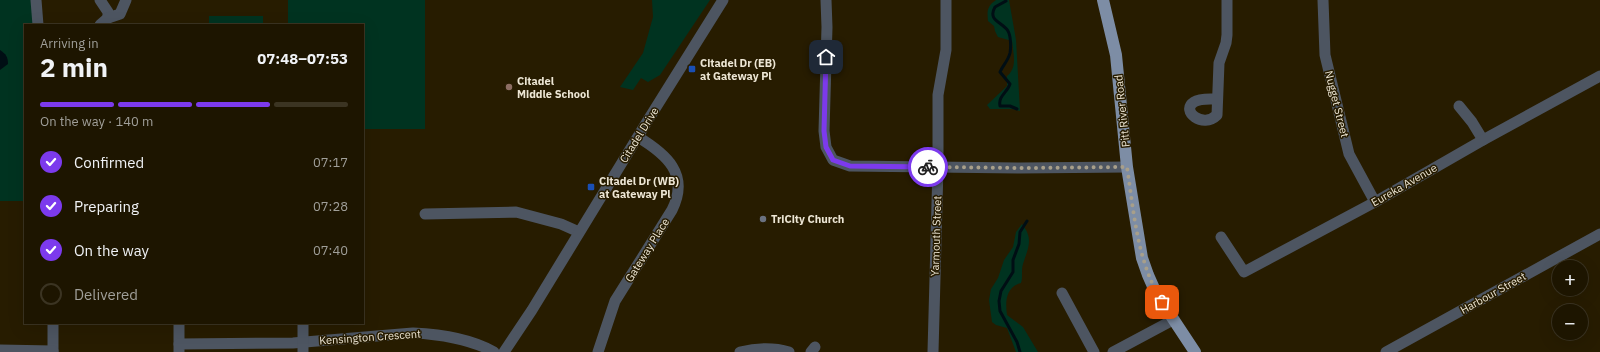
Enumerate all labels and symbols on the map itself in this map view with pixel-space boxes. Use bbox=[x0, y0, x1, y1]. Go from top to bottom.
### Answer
pin bbox=[809, 40, 843, 74]
place label: Citadel Dr (EB) at Gateway Pl bbox=[700, 56, 776, 83]
marker: Citadel Dr (EB) at Gateway Pl bbox=[687, 64, 697, 74]
street label: Nugget Street bbox=[1322, 69, 1352, 139]
place label: Citadel Middle School bbox=[517, 74, 590, 101]
street label: Pitt River Road bbox=[1111, 74, 1133, 148]
marker: Citadel Middle School bbox=[504, 82, 514, 92]
street label: Citadel Drive bbox=[616, 105, 662, 165]
courier bbox=[908, 147, 948, 187]
street label: Eureka Avenue bbox=[1369, 161, 1439, 209]
place label: Citadel Dr (WB) at Gateway Pl bbox=[599, 174, 679, 201]
marker: Citadel Dr (WB) at Gateway Pl bbox=[586, 182, 596, 192]
street label: Yarmouth Street bbox=[928, 195, 944, 277]
place label: TriCity Church bbox=[771, 212, 844, 226]
marker: TriCity Church bbox=[758, 214, 768, 224]
street label: Gateway Place bbox=[622, 215, 672, 285]
street label: Harbour Street bbox=[1458, 269, 1529, 317]
pin bbox=[1145, 285, 1179, 319]
street label: Kensington Crescent bbox=[319, 326, 421, 348]

